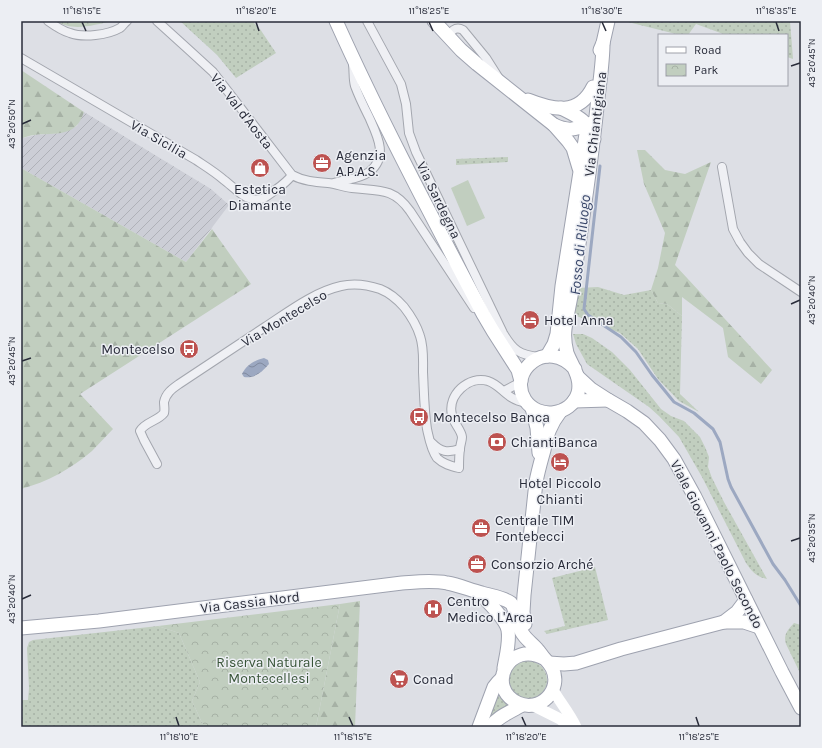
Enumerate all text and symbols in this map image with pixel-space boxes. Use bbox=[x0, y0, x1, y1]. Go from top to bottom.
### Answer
text: 11°18'15"E bbox=[63, 5, 101, 17]
text: 11°18'20"E bbox=[235, 5, 277, 17]
text: 11°18'25"E bbox=[409, 5, 449, 17]
text: 11°18'30"E bbox=[581, 5, 623, 17]
text: 11°18'35"E bbox=[755, 5, 797, 17]
legend bbox=[658, 34, 788, 86]
text: 43°20'45"N bbox=[806, 38, 818, 88]
text: Road bbox=[694, 43, 722, 57]
text: Park bbox=[694, 63, 719, 77]
street label: Via Val d'Aosta bbox=[207, 70, 277, 153]
street label: Via Chiantigiana bbox=[581, 71, 610, 178]
text: 43°20'50"N bbox=[6, 99, 18, 149]
street label: Via Sicilia bbox=[127, 116, 190, 163]
place label: Agenzia A.P.A.S. bbox=[336, 147, 386, 180]
office icon: Agenzia A.P.A.S. bbox=[311, 152, 333, 174]
shop icon: Estetica Diamante bbox=[249, 157, 271, 179]
street label: Via Sardegna bbox=[413, 159, 465, 242]
place label: Estetica Diamante bbox=[229, 181, 291, 214]
water label: Fosso di Riluogo bbox=[566, 193, 594, 296]
text: 43°20'40"N bbox=[806, 275, 818, 325]
street label: Via Montecelso bbox=[238, 286, 330, 351]
hotel icon: Hotel Anna bbox=[519, 309, 541, 331]
place label: Hotel Anna bbox=[544, 312, 613, 329]
text: 43°20'45"N bbox=[6, 336, 18, 386]
bus stop icon: Montecelso bbox=[178, 338, 200, 360]
place label: Montecelso bbox=[101, 341, 175, 358]
bus stop icon: Montecelso Banca bbox=[408, 406, 430, 428]
place label: Montecelso Banca bbox=[433, 409, 550, 426]
bank icon: ChiantiBanca bbox=[486, 431, 508, 453]
place label: ChiantiBanca bbox=[511, 434, 598, 451]
hotel icon: Hotel Piccolo Chianti bbox=[549, 451, 571, 473]
street label: Viale Giovanni Paolo Secondo bbox=[667, 457, 767, 631]
place label: Hotel Piccolo Chianti bbox=[519, 475, 601, 508]
place label: Centrale TIM Fontebecci bbox=[495, 512, 574, 545]
text: 43°20'35"N bbox=[806, 513, 818, 563]
office icon: Centrale TIM Fontebecci bbox=[470, 517, 492, 539]
office icon: Consorzio Arché bbox=[466, 553, 488, 575]
place label: Consorzio Arché bbox=[491, 556, 594, 573]
text: 43°20'40"N bbox=[6, 574, 18, 624]
street label: Via Cassia Nord bbox=[199, 588, 301, 617]
place label: Centro Medico L'Arca bbox=[447, 593, 533, 626]
hospital icon: Centro Medico L'Arca bbox=[422, 598, 444, 620]
park label: Riserva Naturale Montecellesi bbox=[216, 654, 322, 687]
supermarket icon: Conad bbox=[388, 668, 410, 690]
place label: Conad bbox=[413, 671, 454, 688]
text: 11°18'10"E bbox=[160, 731, 198, 743]
text: 11°18'15"E bbox=[334, 731, 372, 743]
text: 11°18'20"E bbox=[505, 731, 547, 743]
text: 11°18'25"E bbox=[679, 731, 719, 743]

